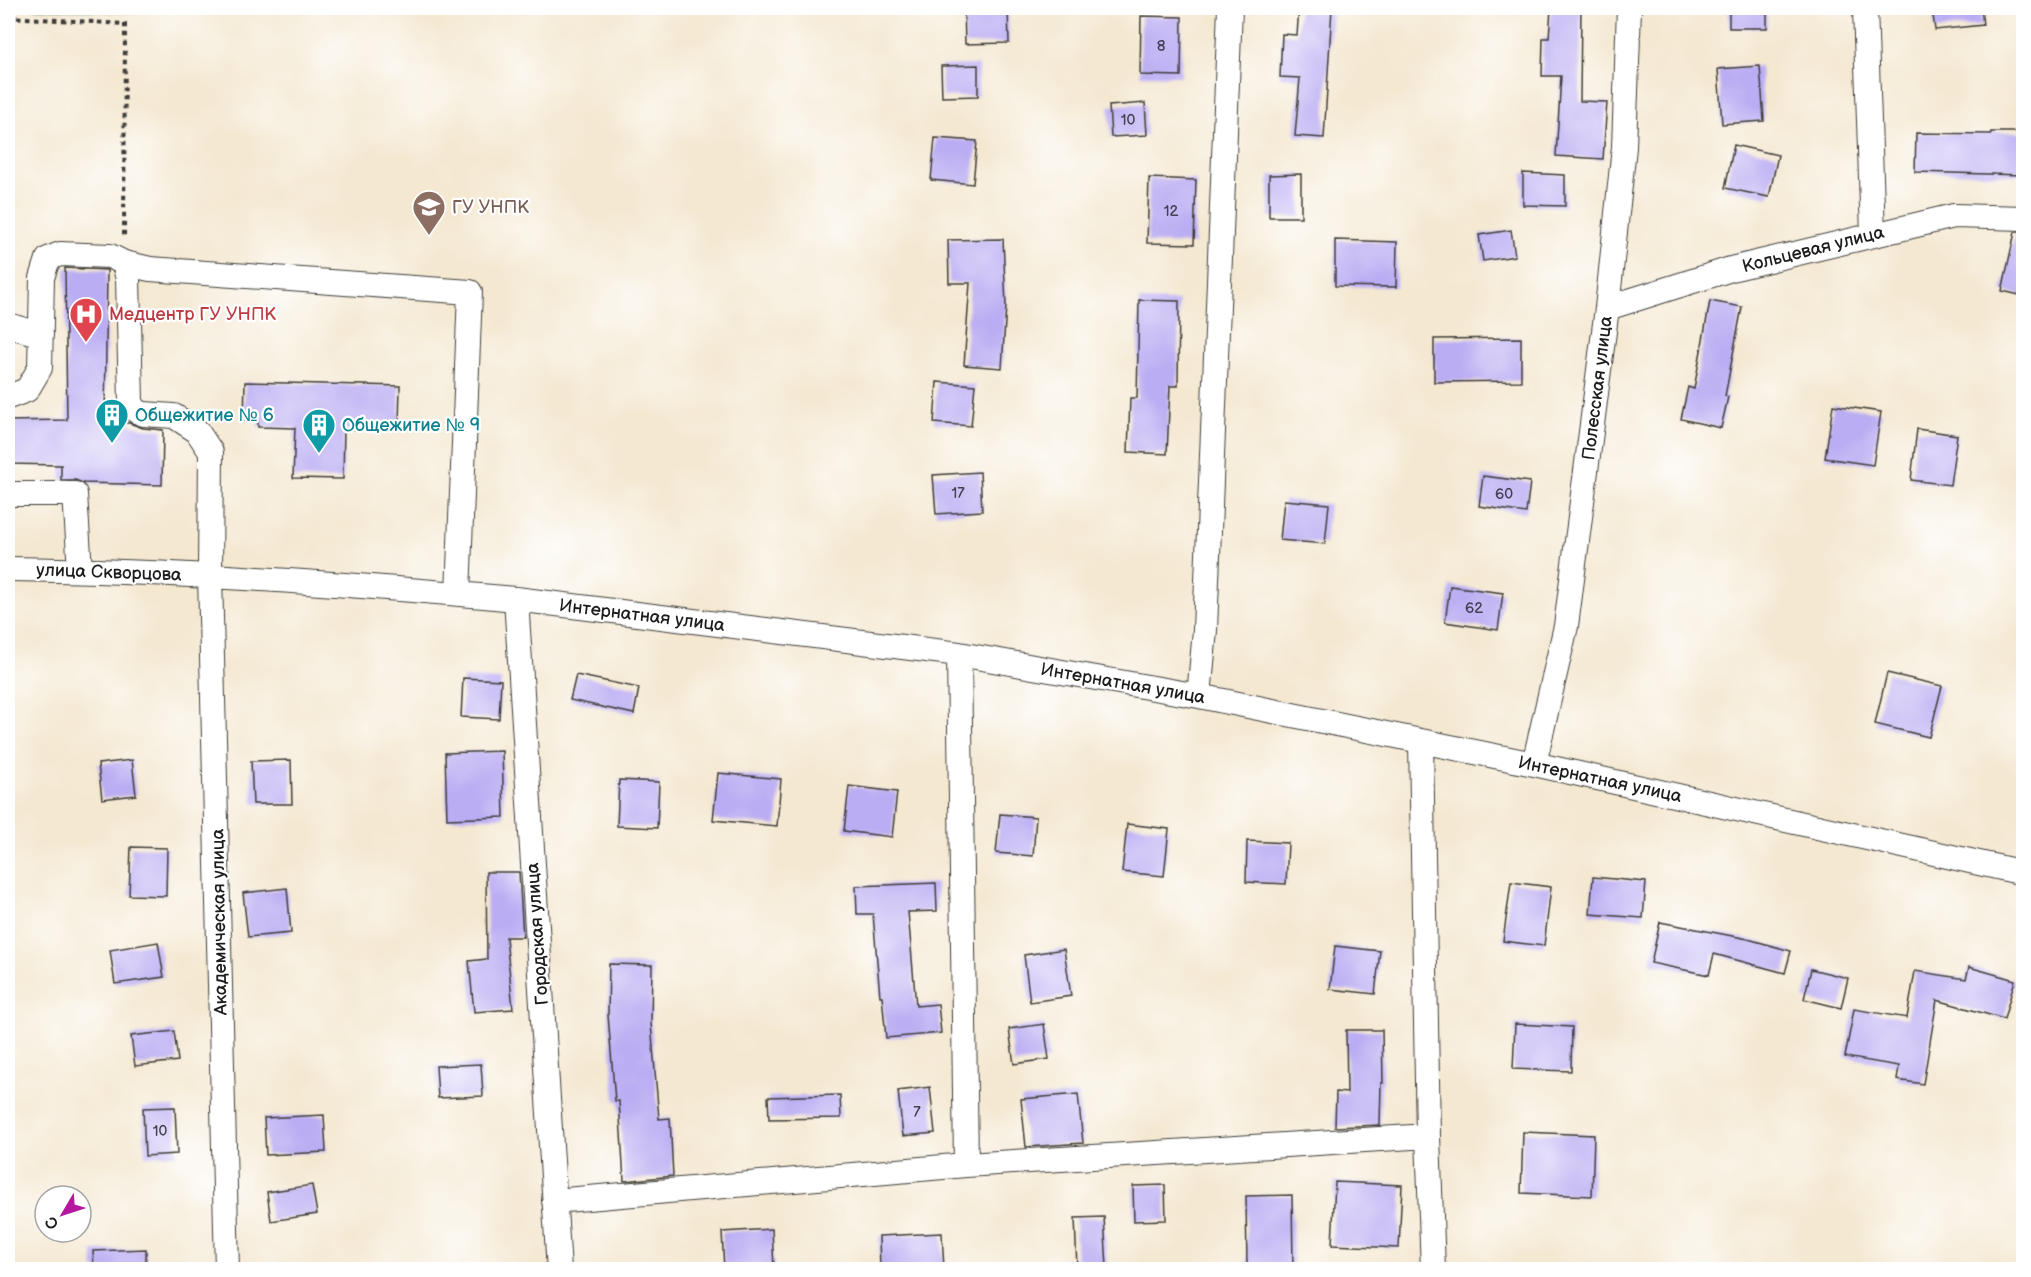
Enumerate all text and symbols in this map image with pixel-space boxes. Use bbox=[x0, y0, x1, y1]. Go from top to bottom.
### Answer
house number: 8 bbox=[1157, 37, 1166, 56]
house number: 10 bbox=[1121, 111, 1135, 130]
school or university icon: ГУ УНПК bbox=[411, 189, 447, 236]
place label: ГУ УНПК bbox=[452, 197, 529, 218]
house number: 12 bbox=[1164, 202, 1178, 221]
street label: Кольцевая улица bbox=[1740, 222, 1887, 277]
hospital icon: Медцентр ГУ УНПК bbox=[68, 296, 104, 343]
place label: Медцентр ГУ УНПК bbox=[109, 304, 276, 325]
street label: Полесская улица bbox=[1578, 314, 1617, 461]
building icon: Общежитие № 6 bbox=[94, 397, 130, 444]
place label: Общежитие № 6 bbox=[135, 405, 274, 426]
building icon: Общежитие № 9 bbox=[301, 407, 337, 454]
place label: Общежитие № 9 bbox=[342, 415, 480, 436]
house number: 17 bbox=[951, 484, 965, 503]
house number: 60 bbox=[1495, 485, 1513, 504]
street label: улица Скворцова bbox=[36, 559, 182, 586]
street label: Интернатная улица bbox=[558, 595, 726, 636]
house number: 62 bbox=[1465, 599, 1483, 618]
street label: Интернатная улица bbox=[1039, 659, 1207, 708]
street label: Интернатная улица bbox=[1516, 752, 1684, 807]
street label: Академическая улица bbox=[207, 828, 232, 1016]
street label: Городская улица bbox=[522, 862, 553, 1006]
house number: 7 bbox=[913, 1103, 921, 1122]
house number: 10 bbox=[153, 1122, 167, 1141]
north arrow bbox=[33, 1184, 93, 1244]
text: С bbox=[42, 1212, 63, 1233]

